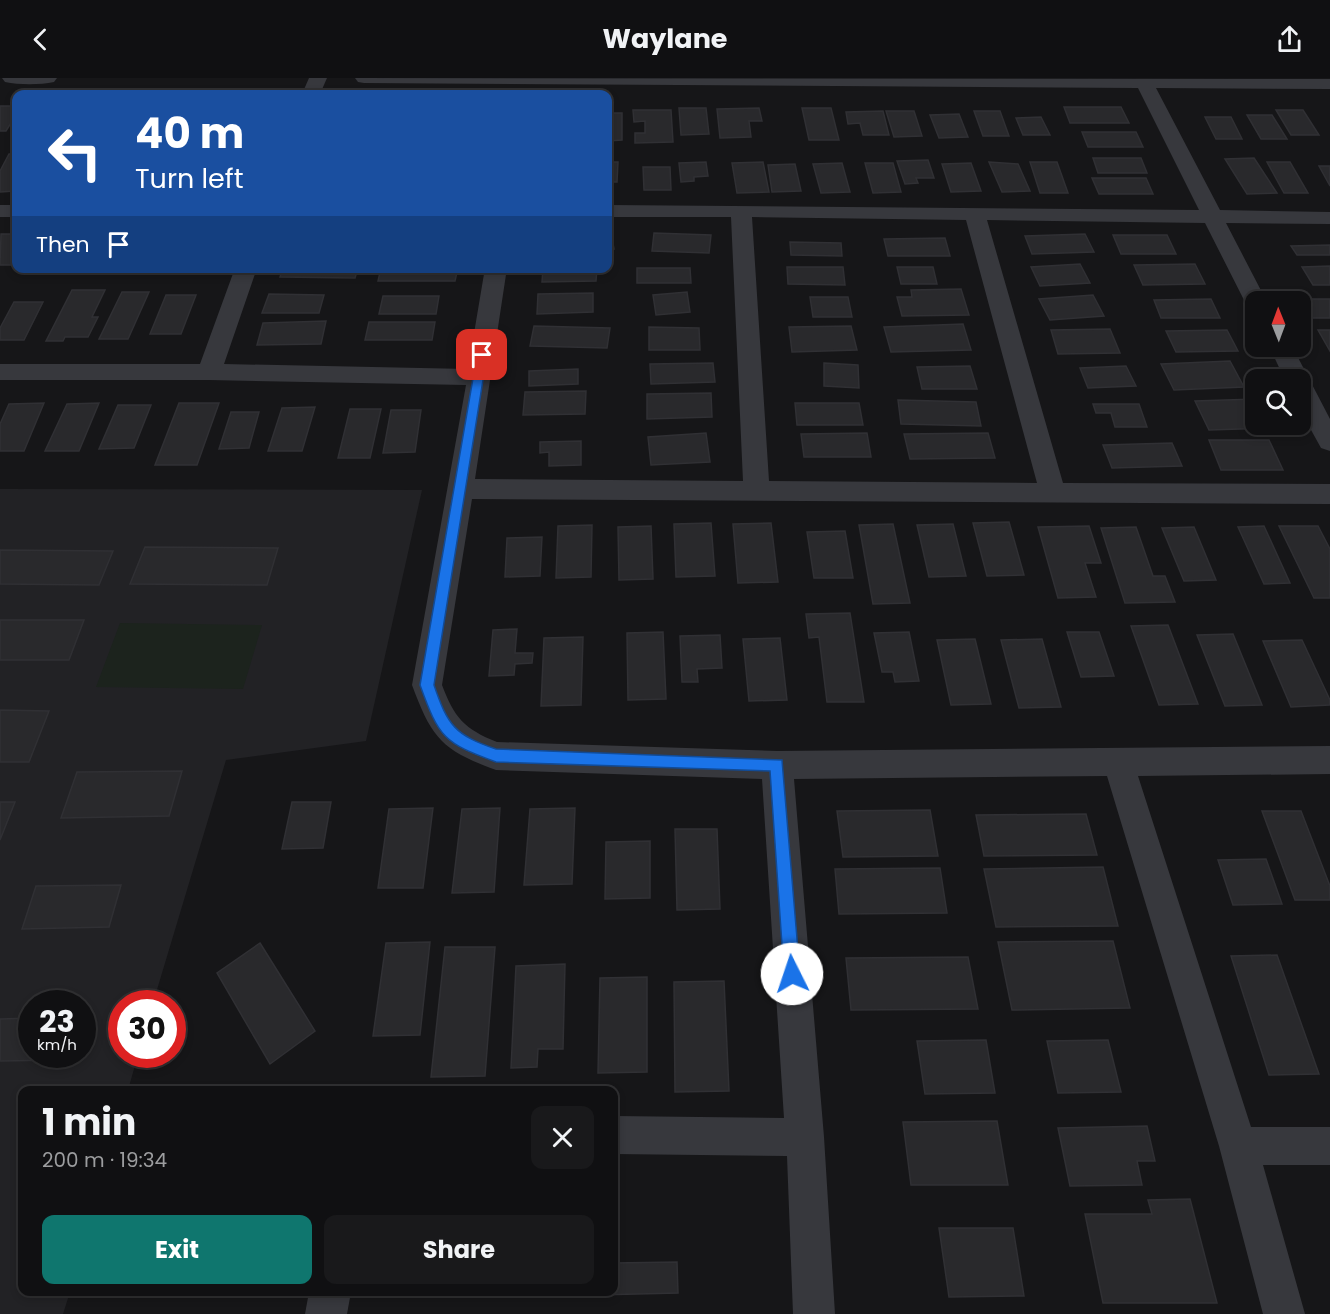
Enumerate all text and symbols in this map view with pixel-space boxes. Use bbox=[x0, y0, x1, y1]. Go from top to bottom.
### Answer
text: Waylane bbox=[603, 20, 727, 57]
icon: back bbox=[24, 23, 57, 56]
icon: share bbox=[1273, 23, 1306, 56]
text: 40 m bbox=[135, 104, 244, 163]
icon: left bbox=[36, 114, 114, 192]
text: Turn left bbox=[135, 160, 244, 197]
icon: arrive bbox=[102, 228, 135, 261]
text: Then bbox=[36, 229, 90, 260]
north arrow bbox=[1245, 291, 1311, 357]
map controls bbox=[1245, 291, 1311, 435]
pin bbox=[456, 329, 507, 380]
icon: arrive bbox=[465, 338, 498, 371]
button: search bbox=[1245, 369, 1311, 435]
position arrow bbox=[760, 942, 824, 1006]
speed limit sign: 30 bbox=[108, 990, 186, 1068]
text: 23 bbox=[39, 1000, 75, 1043]
text: km/h bbox=[37, 1034, 77, 1055]
text: 1 min bbox=[42, 1097, 136, 1148]
button: close bbox=[531, 1106, 594, 1169]
text: 200 m · 19:34 bbox=[42, 1146, 167, 1174]
button: Exit bbox=[42, 1215, 312, 1284]
button: Share bbox=[324, 1215, 594, 1284]

